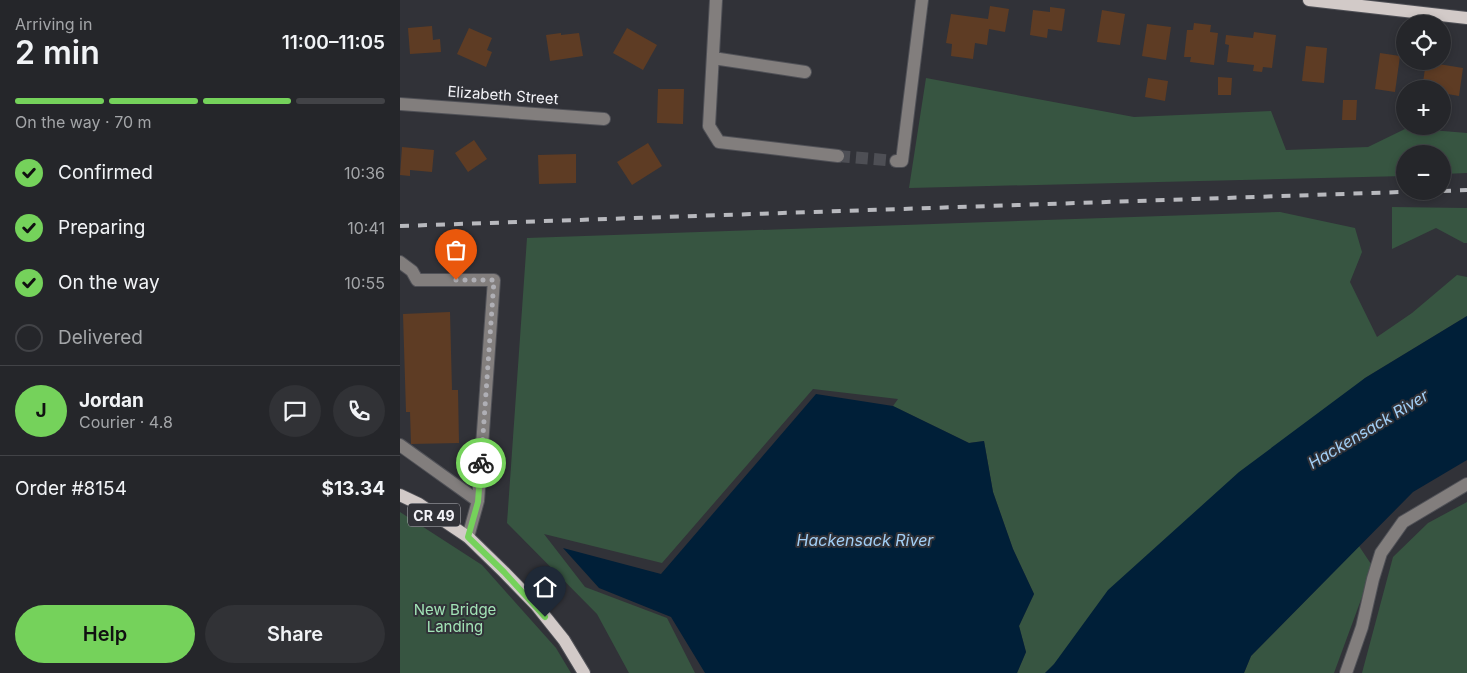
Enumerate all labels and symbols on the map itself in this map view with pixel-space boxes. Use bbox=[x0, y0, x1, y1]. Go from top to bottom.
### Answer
street label: Elizabeth Street bbox=[447, 82, 559, 108]
pin bbox=[435, 229, 477, 280]
water label: Hackensack River bbox=[1304, 385, 1433, 473]
courier bbox=[456, 438, 506, 488]
road number: CR 49 bbox=[408, 504, 460, 526]
water label: Hackensack River bbox=[797, 530, 934, 550]
pin bbox=[524, 566, 566, 617]
park label: New Bridge Landing bbox=[414, 600, 496, 636]

